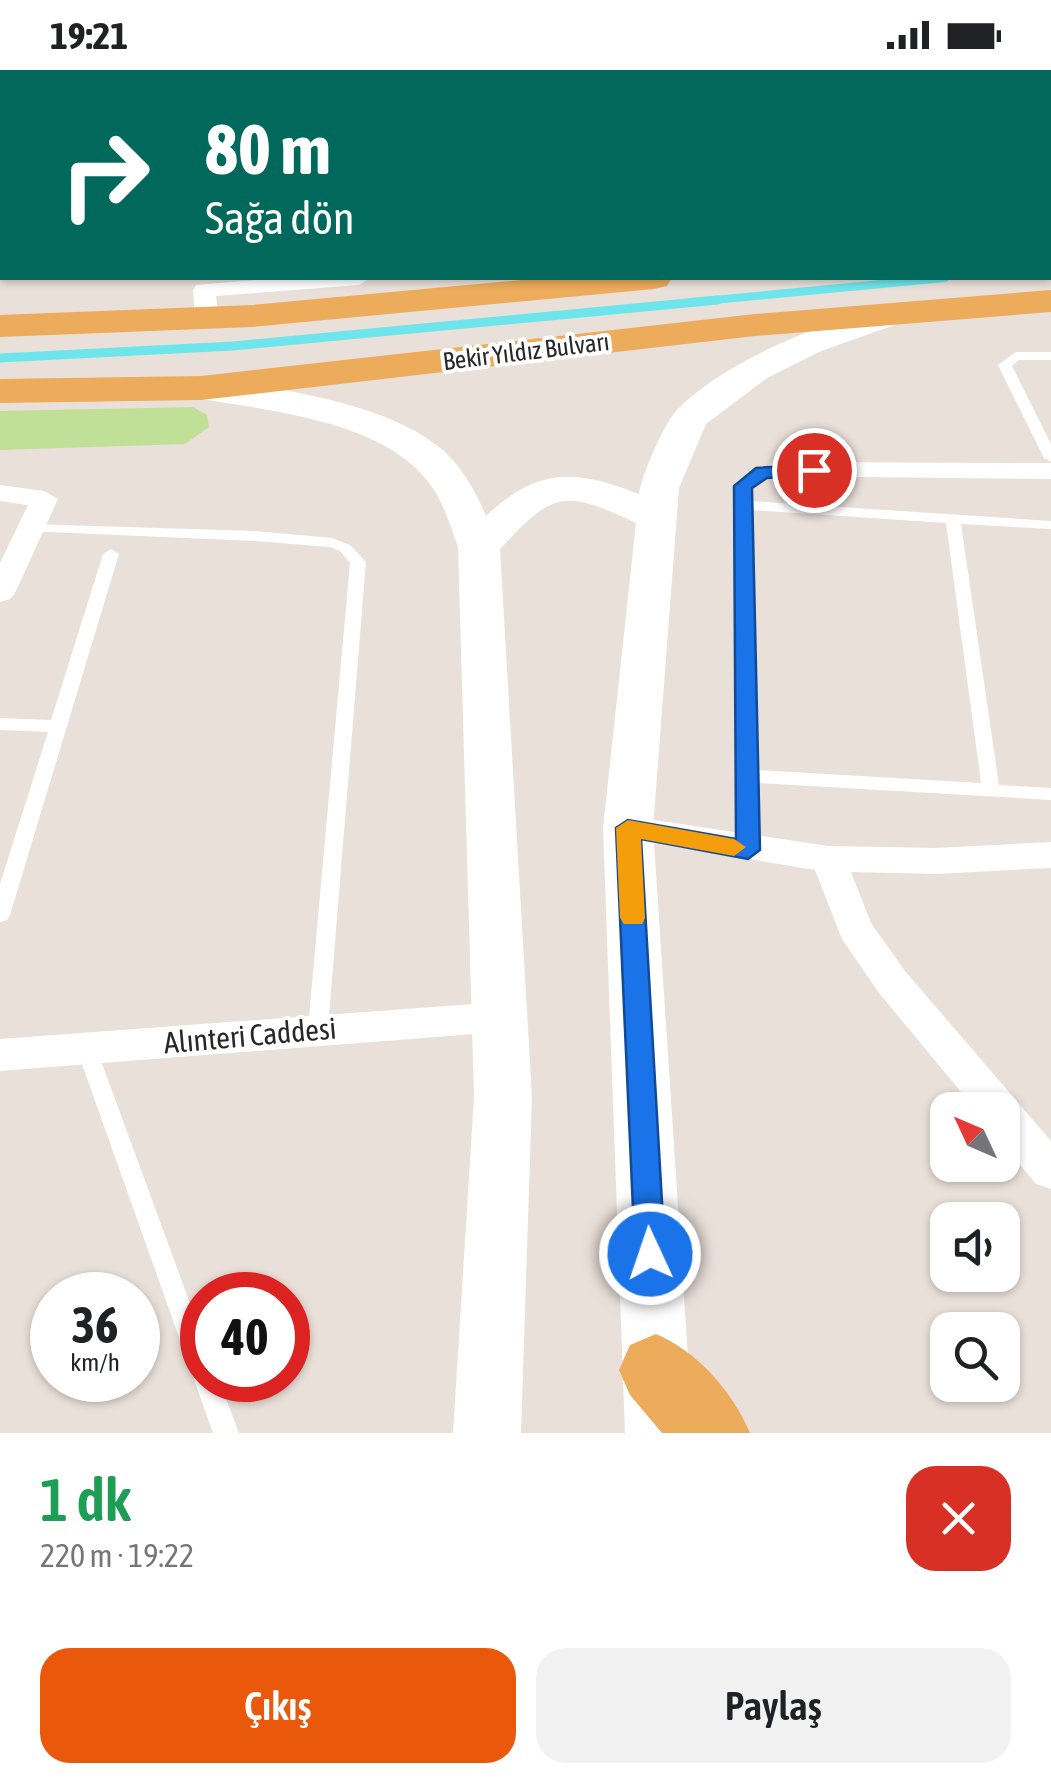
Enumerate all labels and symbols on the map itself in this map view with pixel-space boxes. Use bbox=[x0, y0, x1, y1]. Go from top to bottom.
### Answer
street label: Bekir Yıldız Bulvarı bbox=[441, 327, 611, 375]
pin bbox=[772, 428, 857, 513]
street label: Alınteri Caddesi bbox=[162, 1011, 338, 1059]
north arrow bbox=[930, 1092, 1020, 1182]
position arrow bbox=[598, 1202, 702, 1306]
speed limit sign: 40 bbox=[180, 1272, 310, 1402]

